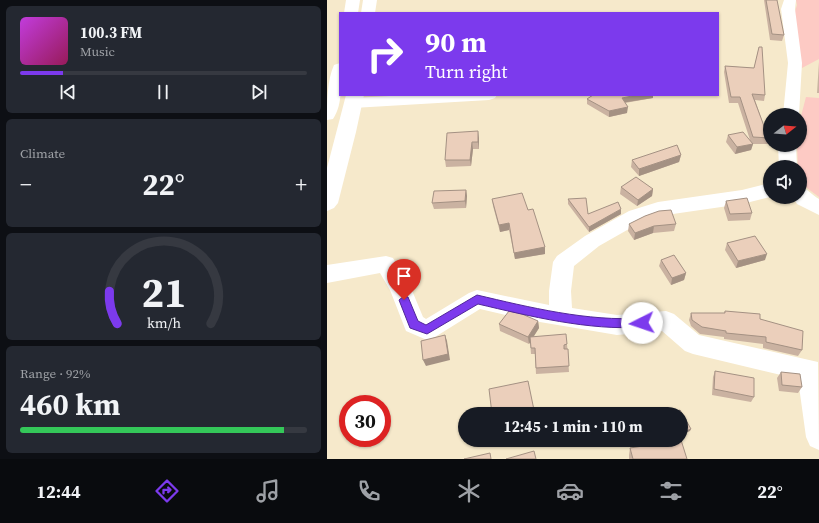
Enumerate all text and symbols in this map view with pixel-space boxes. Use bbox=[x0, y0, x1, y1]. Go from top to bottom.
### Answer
text: 100.3 FM bbox=[80, 22, 142, 43]
text: 90 m bbox=[425, 23, 487, 61]
icon: right bbox=[359, 28, 411, 80]
text: Music bbox=[80, 43, 115, 60]
text: Turn right bbox=[425, 59, 507, 84]
icon: previous bbox=[57, 81, 79, 103]
icon: pause bbox=[152, 81, 174, 103]
icon: next bbox=[248, 81, 270, 103]
north arrow bbox=[763, 108, 807, 152]
map controls bbox=[763, 108, 807, 204]
text: Climate bbox=[20, 145, 65, 162]
button: sound bbox=[763, 160, 807, 204]
text: 22° bbox=[142, 164, 185, 205]
text: − bbox=[20, 169, 32, 199]
text: + bbox=[295, 169, 307, 199]
pin bbox=[387, 259, 421, 300]
text: 21 bbox=[141, 264, 186, 321]
icon: arrive bbox=[393, 265, 415, 287]
position arrow bbox=[621, 302, 663, 344]
text: km/h bbox=[147, 313, 181, 333]
text: Range · 92% bbox=[20, 365, 91, 382]
text: 460 km bbox=[20, 384, 120, 425]
speed limit sign: 30 bbox=[339, 395, 391, 447]
text: 12:45 · 1 min · 110 m bbox=[504, 416, 643, 437]
icon: directions bbox=[153, 477, 181, 505]
icon: music bbox=[254, 477, 282, 505]
icon: phone bbox=[355, 477, 383, 505]
icon: climate bbox=[455, 477, 483, 505]
icon: car bbox=[556, 477, 584, 505]
icon: filters bbox=[657, 477, 685, 505]
text: 12:44 bbox=[36, 479, 81, 504]
text: 22° bbox=[757, 479, 783, 504]

